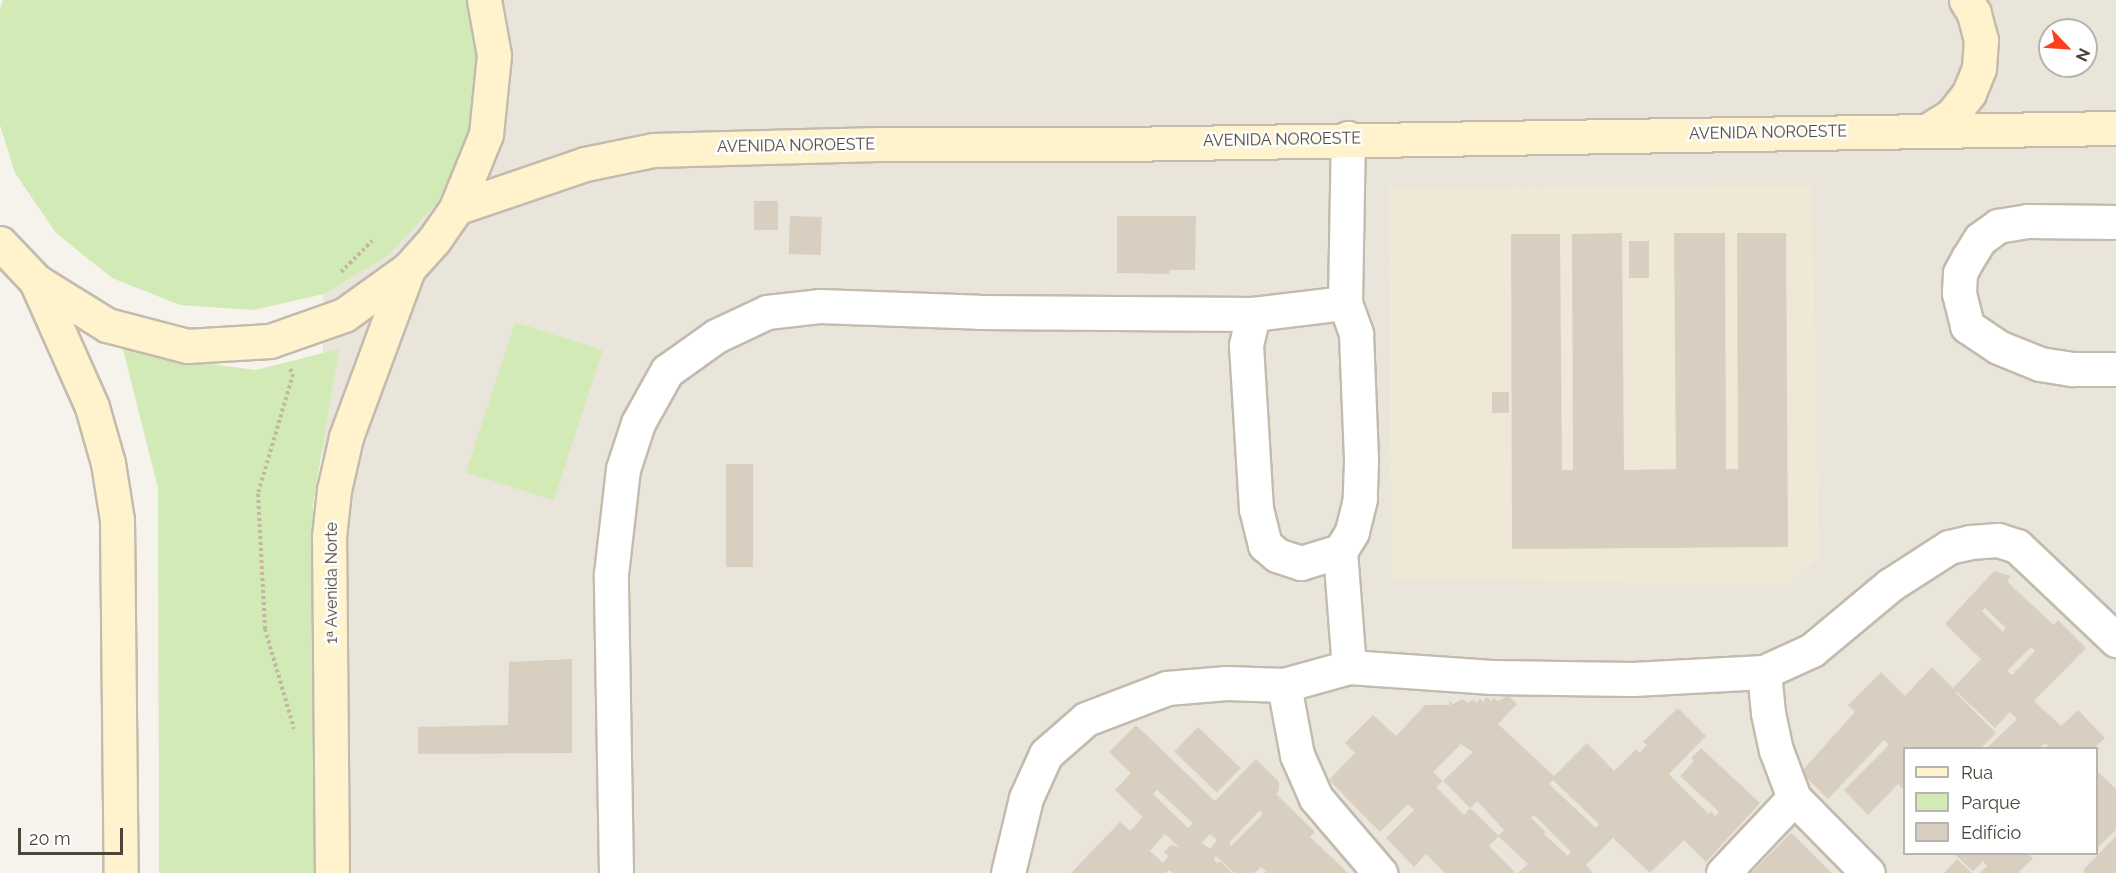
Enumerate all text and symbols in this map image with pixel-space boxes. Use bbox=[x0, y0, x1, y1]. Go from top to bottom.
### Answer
north arrow bbox=[2038, 18, 2098, 78]
text: N bbox=[2072, 45, 2094, 65]
street label: AVENIDA NOROESTE bbox=[1689, 122, 1847, 144]
street label: AVENIDA NOROESTE bbox=[1203, 129, 1361, 151]
street label: AVENIDA NOROESTE bbox=[717, 135, 875, 157]
street label: 1ᵃ Avenida Norte bbox=[322, 522, 342, 644]
legend bbox=[1903, 747, 2098, 855]
text: Rua bbox=[1961, 762, 1993, 783]
text: Parque bbox=[1961, 792, 2020, 813]
scale bar bbox=[21, 816, 126, 854]
text: Edifício bbox=[1961, 822, 2021, 843]
text: 20 m bbox=[29, 828, 71, 849]

